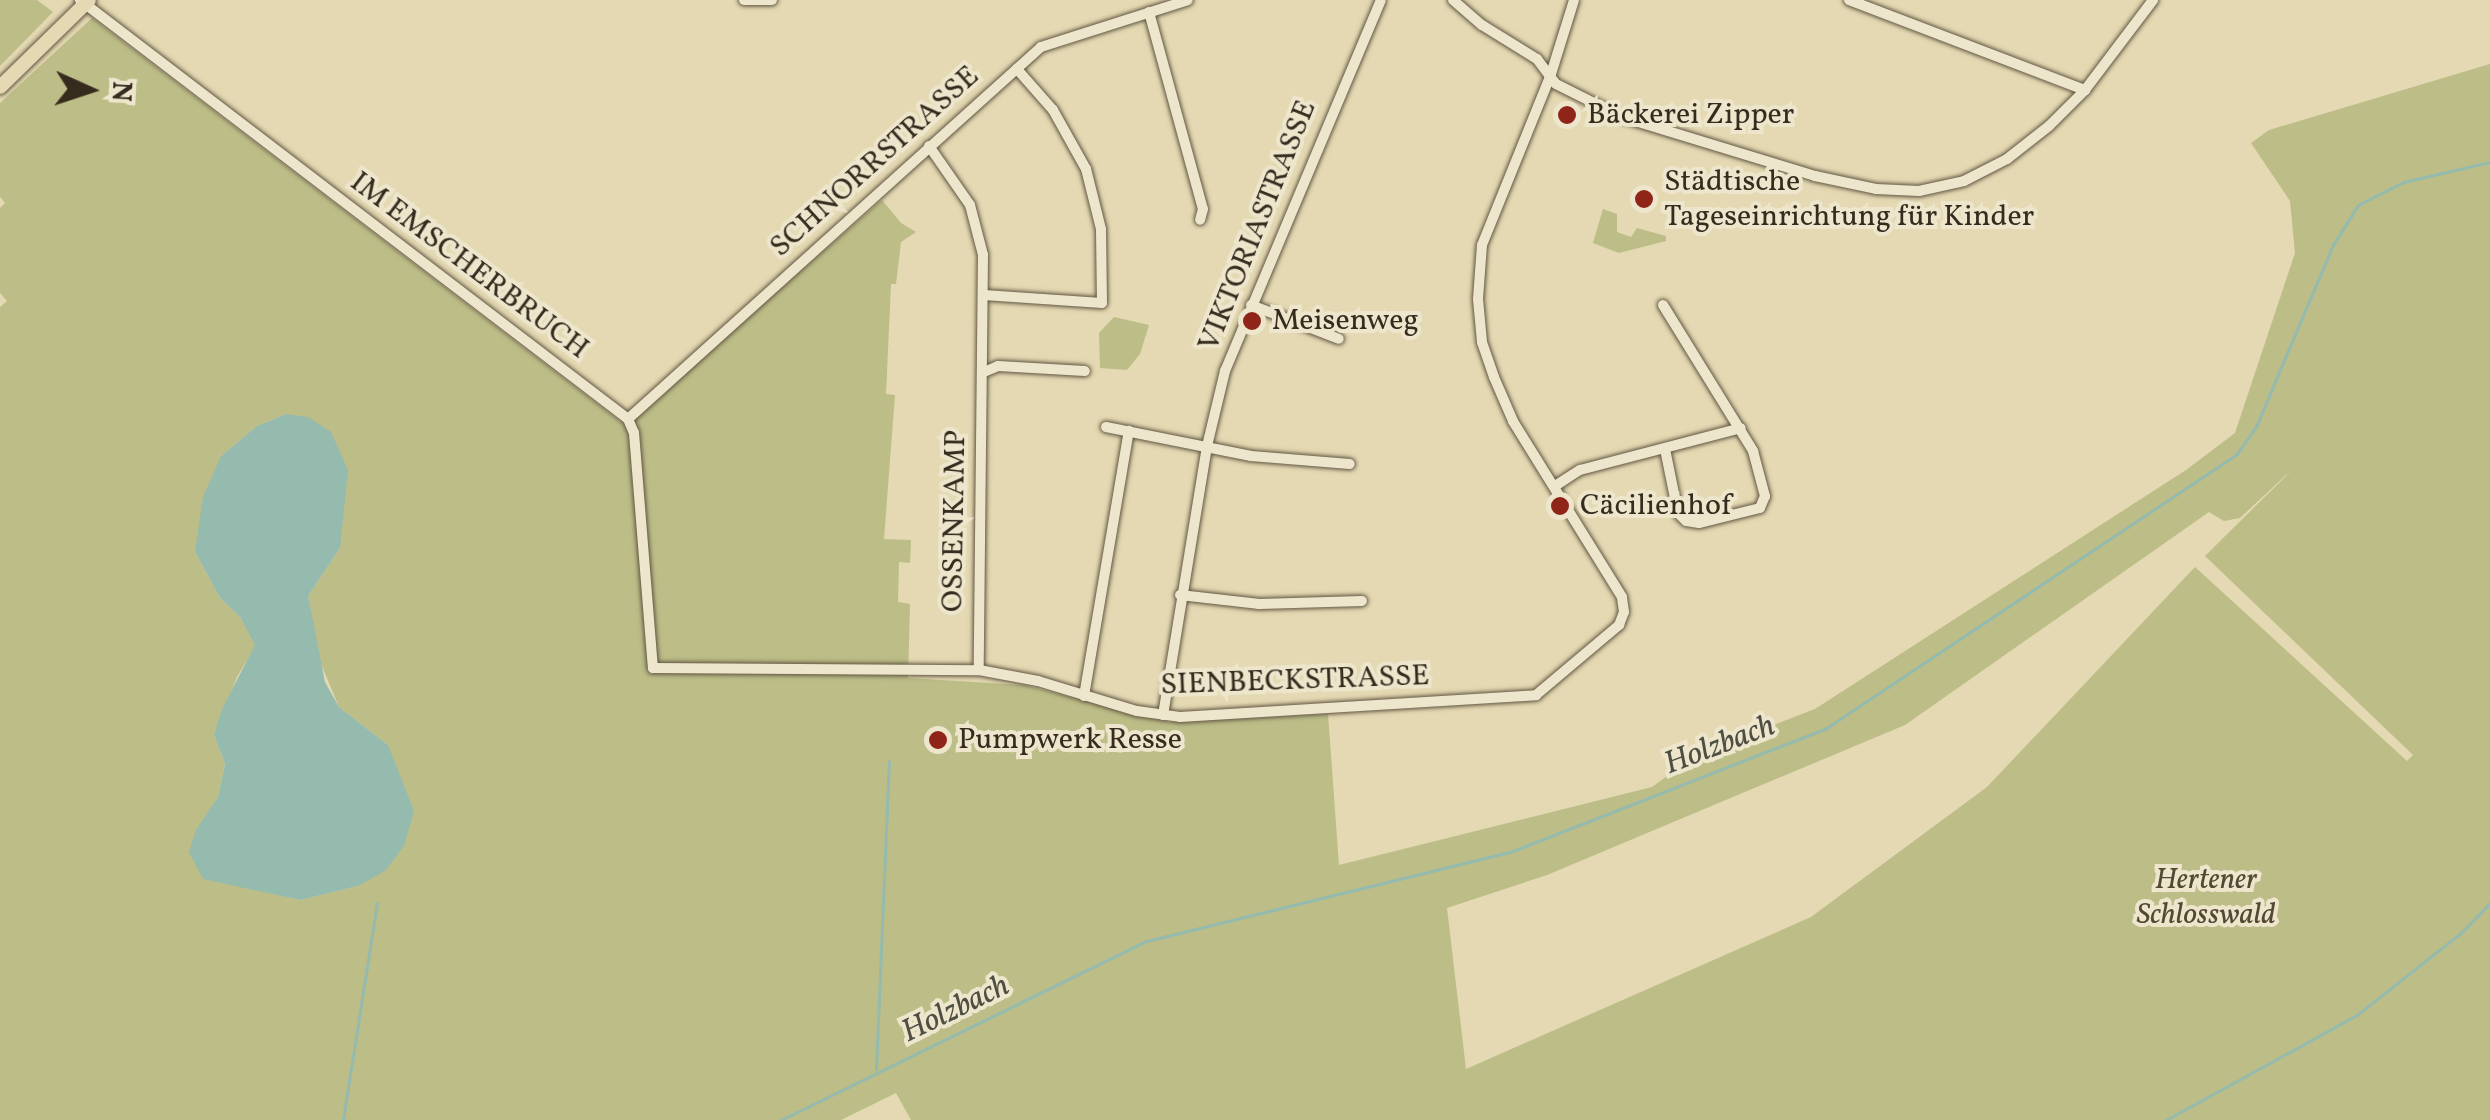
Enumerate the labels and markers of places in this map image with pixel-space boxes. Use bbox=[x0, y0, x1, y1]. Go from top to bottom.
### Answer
place label: Bäckerei Zipper bbox=[1587, 97, 1794, 133]
marker: Bäckerei Zipper bbox=[1556, 104, 1578, 126]
place label: Städtische Tageseinrichtung für Kinder bbox=[1664, 164, 2034, 234]
marker: Städtische Tageseinrichtung für Kinder bbox=[1633, 188, 1655, 210]
place label: Meisenweg bbox=[1272, 303, 1419, 339]
marker: Meisenweg bbox=[1241, 310, 1263, 332]
place label: Cäcilienhof bbox=[1580, 488, 1731, 524]
marker: Cäcilienhof bbox=[1549, 495, 1571, 517]
place label: Pumpwerk Resse bbox=[958, 722, 1182, 758]
marker: Pumpwerk Resse bbox=[927, 729, 949, 751]

